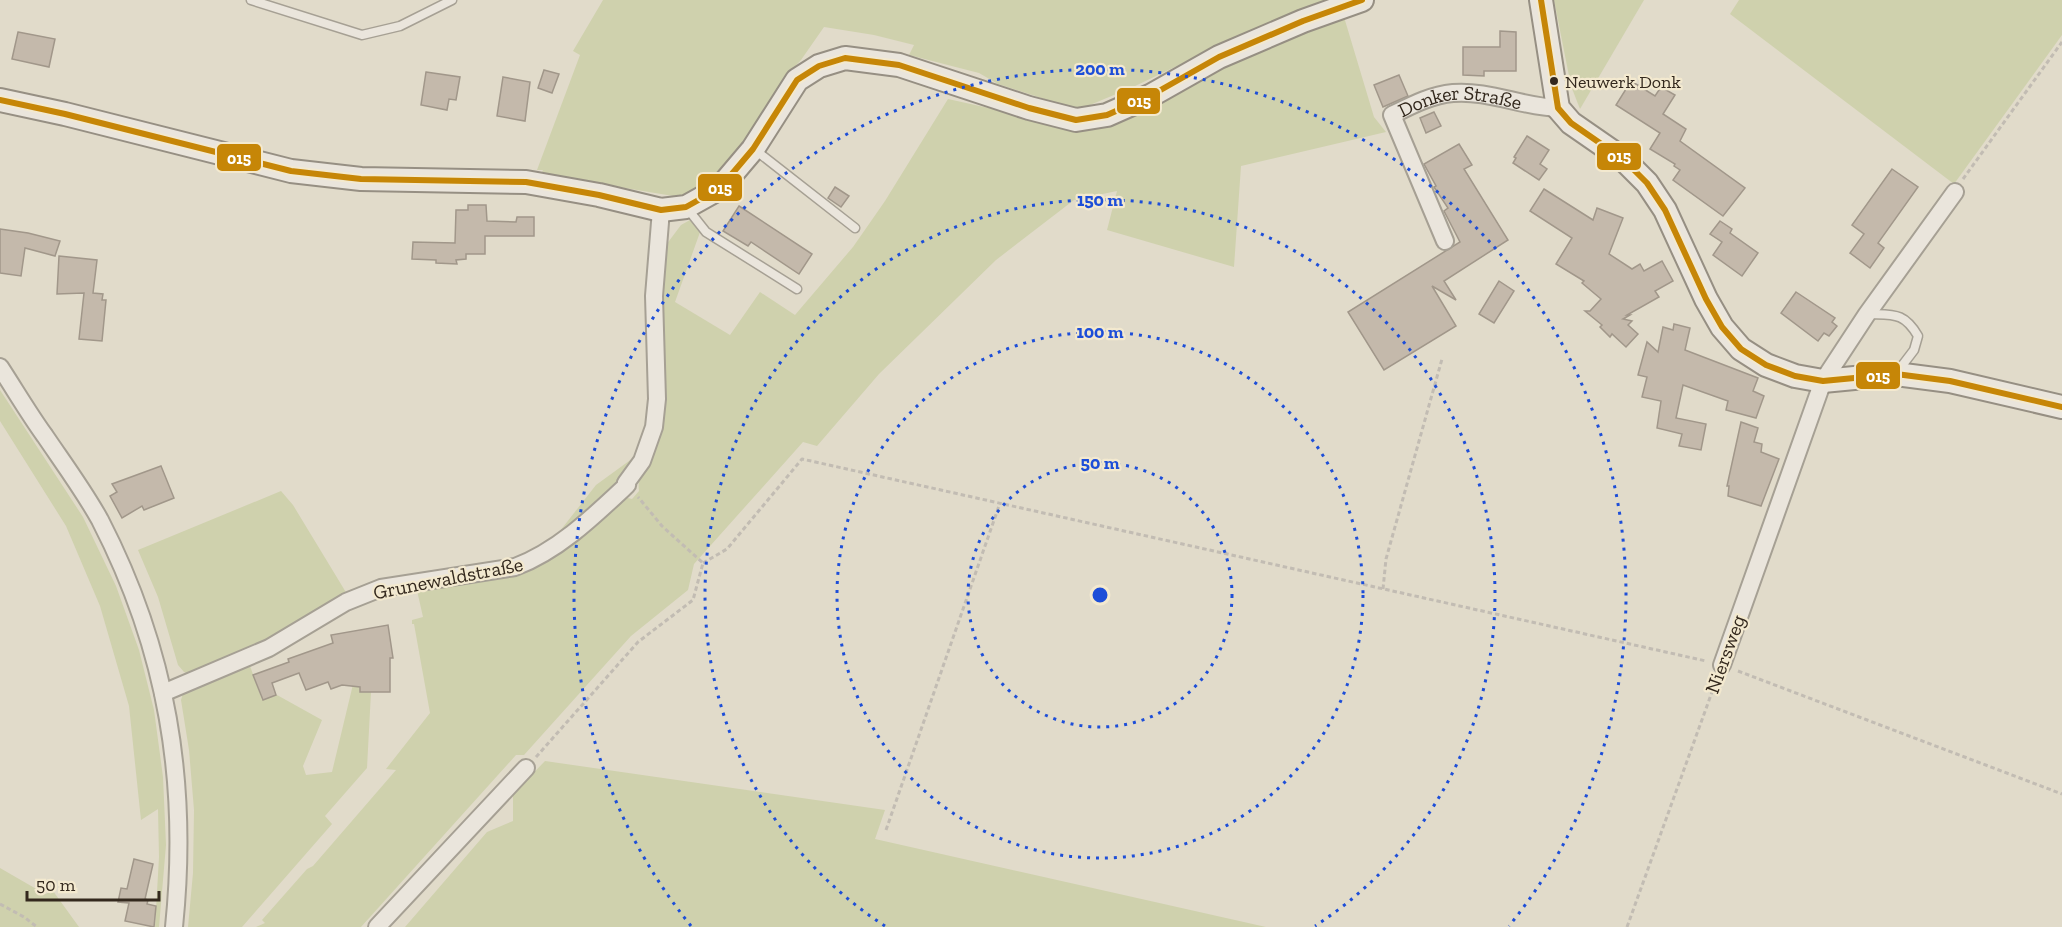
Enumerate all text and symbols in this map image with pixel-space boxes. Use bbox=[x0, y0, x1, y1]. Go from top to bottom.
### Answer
text: 200 m bbox=[1075, 58, 1125, 80]
place label: Neuwerk Donk bbox=[1565, 71, 1681, 93]
marker: Neuwerk Donk bbox=[1548, 75, 1560, 87]
street label: Donker Straße bbox=[1394, 81, 1524, 122]
line badge: 015 bbox=[1116, 87, 1161, 115]
text: 015 bbox=[1127, 92, 1151, 111]
line badge: 015 bbox=[1596, 142, 1642, 171]
line badge: 015 bbox=[216, 143, 262, 172]
text: 015 bbox=[1607, 147, 1631, 166]
text: 015 bbox=[227, 149, 251, 168]
line badge: 015 bbox=[697, 173, 743, 202]
text: 015 bbox=[708, 179, 732, 198]
text: 150 m bbox=[1077, 189, 1123, 211]
text: 100 m bbox=[1076, 321, 1124, 343]
line badge: 015 bbox=[1855, 361, 1901, 390]
text: 015 bbox=[1866, 367, 1890, 386]
text: 50 m bbox=[1081, 452, 1120, 474]
street label: Grunewaldstraße bbox=[371, 552, 525, 604]
centre of rings bbox=[1090, 585, 1110, 605]
street label: Niersweg bbox=[1700, 611, 1750, 697]
scale bar bbox=[27, 864, 159, 902]
text: 50 m bbox=[36, 874, 76, 896]

